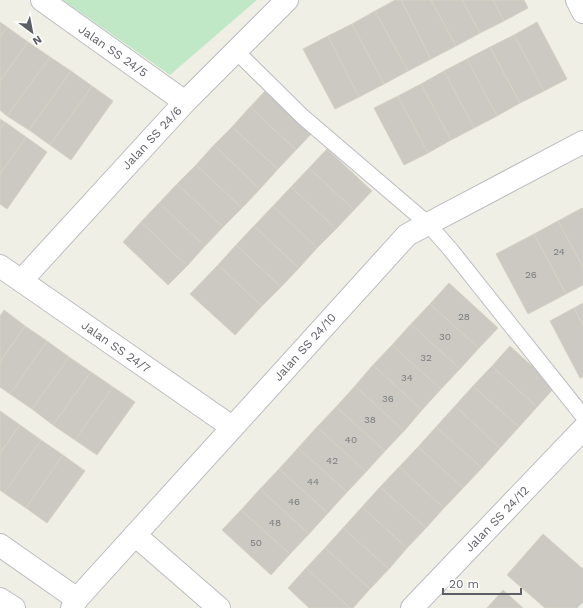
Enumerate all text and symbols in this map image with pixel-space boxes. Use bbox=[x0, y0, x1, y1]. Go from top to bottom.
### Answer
north arrow bbox=[12, 12, 52, 52]
street label: Jalan SS 24/5 bbox=[76, 22, 150, 80]
text: N bbox=[30, 32, 44, 48]
street label: Jalan SS 24/6 bbox=[119, 104, 185, 172]
house number: 24 bbox=[553, 246, 565, 257]
house number: 26 bbox=[525, 269, 537, 280]
street label: Jalan SS 24/10 bbox=[271, 310, 339, 384]
house number: 28 bbox=[458, 311, 470, 322]
street label: Jalan SS 24/7 bbox=[79, 318, 153, 376]
house number: 30 bbox=[439, 331, 451, 342]
house number: 32 bbox=[420, 352, 432, 363]
house number: 34 bbox=[401, 372, 413, 383]
house number: 36 bbox=[382, 393, 394, 404]
house number: 38 bbox=[364, 414, 376, 425]
house number: 40 bbox=[345, 434, 357, 445]
house number: 42 bbox=[326, 455, 338, 466]
house number: 44 bbox=[307, 476, 319, 487]
street label: Jalan SS 24/12 bbox=[462, 483, 532, 555]
house number: 46 bbox=[288, 496, 300, 507]
house number: 48 bbox=[269, 517, 281, 528]
house number: 50 bbox=[250, 537, 262, 548]
scale bar bbox=[443, 570, 521, 596]
text: 20 m bbox=[449, 577, 479, 591]

